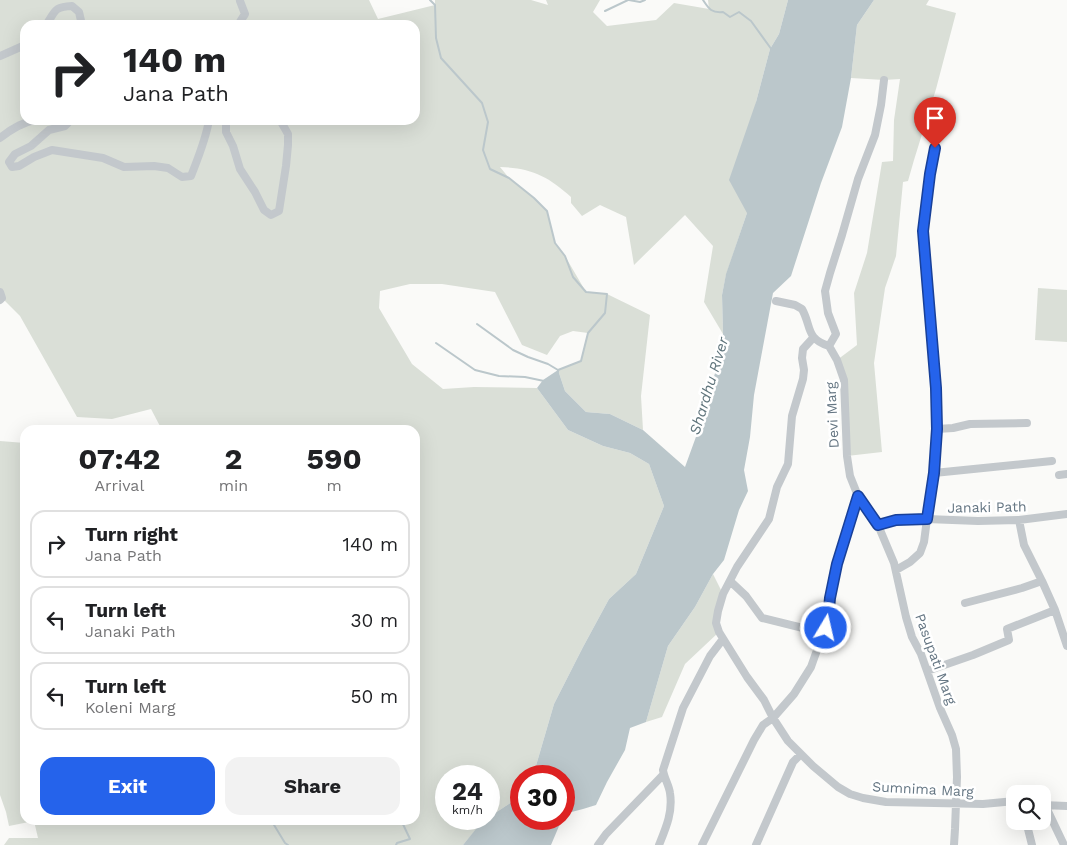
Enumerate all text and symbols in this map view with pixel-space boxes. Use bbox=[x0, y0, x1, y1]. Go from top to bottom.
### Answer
text: 140 m bbox=[123, 39, 226, 81]
icon: right bbox=[40, 40, 105, 105]
text: Jana Path bbox=[123, 81, 229, 106]
pin bbox=[914, 97, 956, 148]
icon: arrive bbox=[921, 104, 949, 132]
water label: Shardhu River bbox=[686, 334, 733, 437]
street label: Devi Marg bbox=[822, 381, 842, 449]
text: 07:42 bbox=[78, 441, 160, 476]
text: 2 bbox=[225, 441, 242, 476]
text: 590 bbox=[306, 441, 362, 476]
text: Arrival bbox=[94, 476, 144, 495]
text: min bbox=[219, 476, 248, 495]
text: m bbox=[326, 476, 342, 495]
street label: Janaki Path bbox=[947, 498, 1027, 516]
text: Turn right bbox=[85, 523, 178, 546]
icon: right bbox=[42, 530, 70, 558]
text: 140 m bbox=[343, 533, 398, 556]
text: Jana Path bbox=[85, 546, 162, 565]
text: Turn left bbox=[85, 599, 166, 622]
position arrow bbox=[799, 601, 851, 653]
icon: left bbox=[42, 606, 70, 634]
text: 30 m bbox=[351, 609, 398, 632]
street label: Pasupati Marg bbox=[912, 611, 960, 707]
text: Janaki Path bbox=[85, 622, 176, 641]
text: Turn left bbox=[85, 675, 166, 698]
icon: left bbox=[42, 682, 70, 710]
text: 50 m bbox=[351, 685, 398, 708]
text: Koleni Marg bbox=[85, 698, 175, 717]
button: Exit bbox=[40, 757, 215, 815]
button: Share bbox=[225, 757, 400, 815]
speed limit sign: 30 bbox=[510, 765, 575, 830]
text: 24 bbox=[452, 777, 483, 806]
street label: Sumnima Marg bbox=[872, 778, 975, 800]
map controls bbox=[1006, 785, 1051, 830]
button: search bbox=[1006, 785, 1051, 830]
text: km/h bbox=[452, 803, 483, 817]

